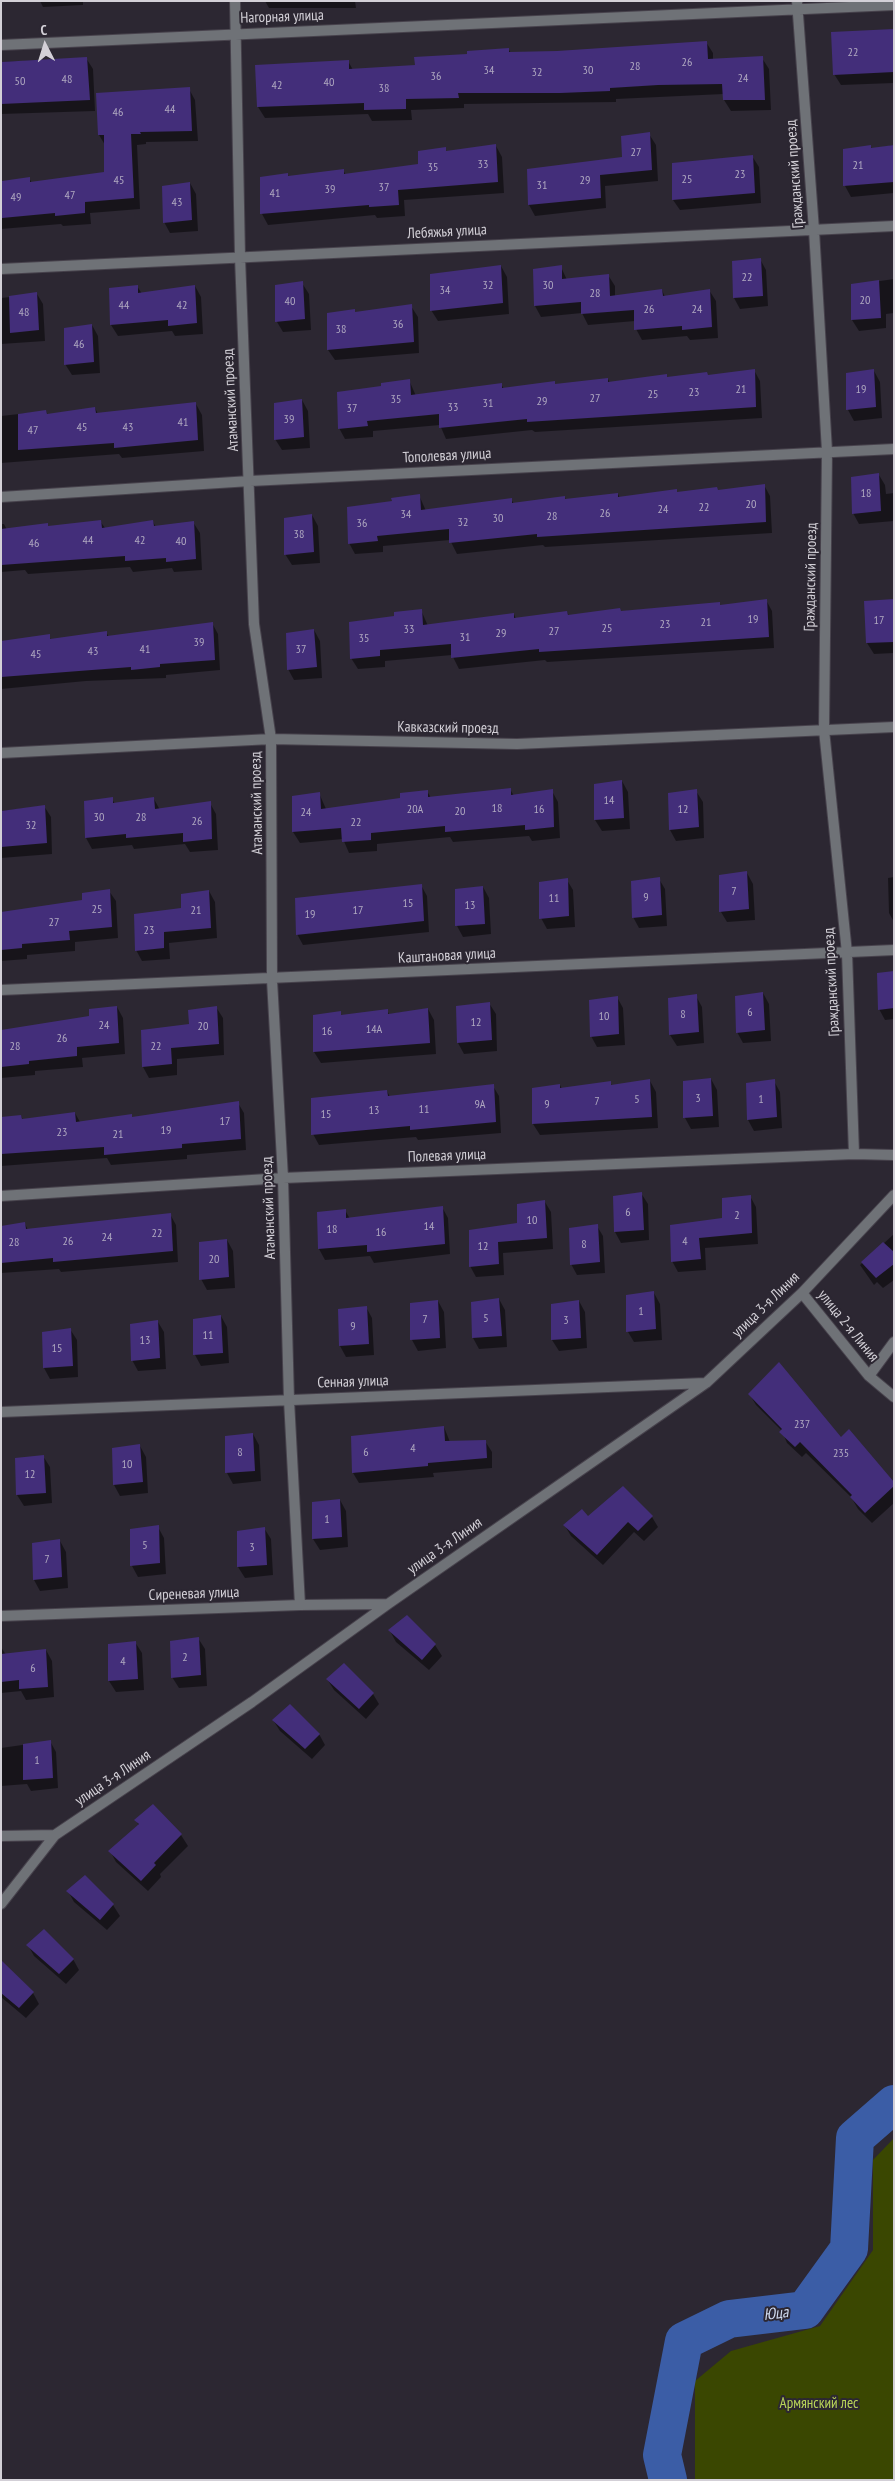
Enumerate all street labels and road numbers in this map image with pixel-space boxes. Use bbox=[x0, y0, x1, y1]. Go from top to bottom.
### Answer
street label: Нагорная улица bbox=[240, 7, 324, 27]
street label: Гражданский проезд bbox=[782, 119, 808, 229]
street label: Лебяжья улица bbox=[407, 221, 487, 243]
street label: Атаманский проезд bbox=[219, 348, 243, 452]
street label: Тополевая улица bbox=[402, 445, 492, 467]
street label: Гражданский проезд bbox=[801, 522, 821, 632]
street label: Кавказский проезд bbox=[397, 718, 499, 738]
street label: Атаманский проезд bbox=[247, 751, 267, 855]
street label: Гражданский проезд bbox=[820, 927, 844, 1037]
street label: Каштановая улица bbox=[398, 944, 496, 968]
street label: Полевая улица bbox=[407, 1146, 487, 1166]
street label: Атаманский проезд bbox=[258, 1156, 280, 1260]
street label: улица 3-я Линия bbox=[728, 1268, 804, 1342]
street label: улица 2-я Линия bbox=[814, 1287, 882, 1365]
street label: Сенная улица bbox=[317, 1372, 389, 1392]
street label: улица 3-я Линия bbox=[404, 1514, 486, 1578]
street label: Сиреневая улица bbox=[148, 1583, 240, 1605]
street label: улица 3-я Линия bbox=[72, 1746, 154, 1810]

